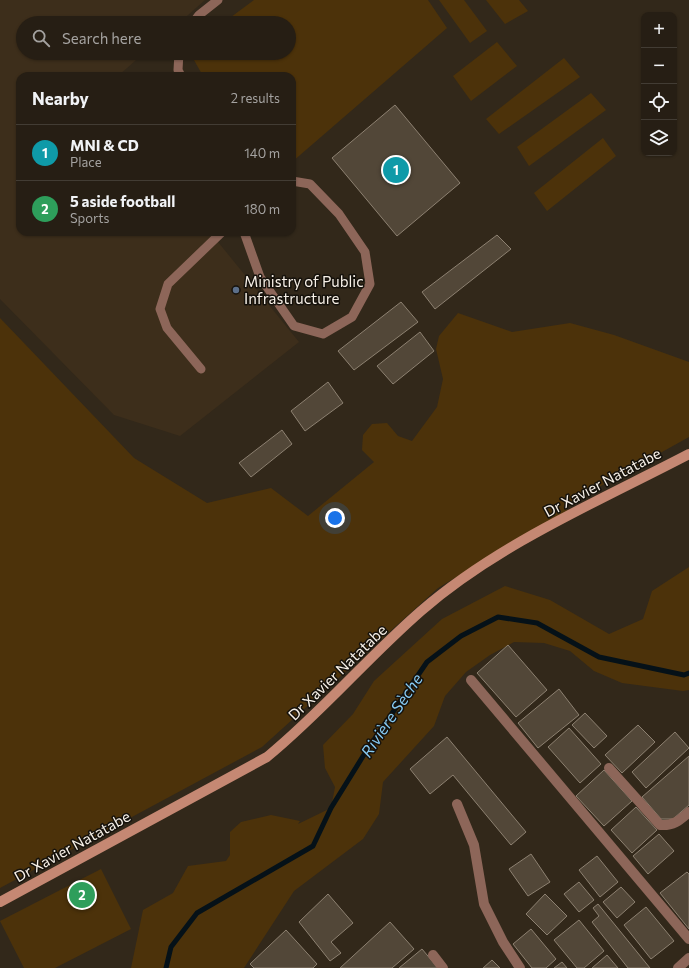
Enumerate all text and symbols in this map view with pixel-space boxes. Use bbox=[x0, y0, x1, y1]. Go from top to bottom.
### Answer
map controls bbox=[641, 12, 677, 156]
button: + bbox=[641, 12, 677, 48]
search box bbox=[16, 16, 296, 60]
icon: search bbox=[30, 27, 52, 49]
text: Search here bbox=[62, 29, 141, 47]
button: − bbox=[641, 48, 677, 84]
button: locate bbox=[641, 84, 677, 120]
text: Nearby bbox=[32, 88, 89, 109]
text: 2 results bbox=[231, 90, 280, 106]
button: layers bbox=[641, 120, 677, 156]
text: MNI & CD bbox=[70, 136, 139, 154]
text: 1 bbox=[42, 145, 48, 161]
text: 140 m bbox=[244, 145, 280, 161]
text: Place bbox=[70, 154, 102, 170]
pin: 1 bbox=[383, 155, 409, 185]
text: 5 aside football bbox=[70, 192, 175, 210]
text: 2 bbox=[41, 201, 49, 217]
text: 180 m bbox=[244, 201, 280, 217]
text: Sports bbox=[70, 210, 110, 226]
place label: Ministry of Public Infrastructure bbox=[244, 272, 364, 307]
marker: Ministry of Public Infrastructure bbox=[231, 285, 241, 295]
street label: Dr Xavier Natatabe bbox=[540, 443, 664, 520]
your location bbox=[325, 508, 345, 528]
street label: Dr Xavier Natatabe bbox=[284, 620, 390, 724]
water label: Rivière Sèche bbox=[356, 669, 426, 760]
street label: Dr Xavier Natatabe bbox=[11, 807, 133, 885]
pin: 2 bbox=[69, 880, 95, 910]

